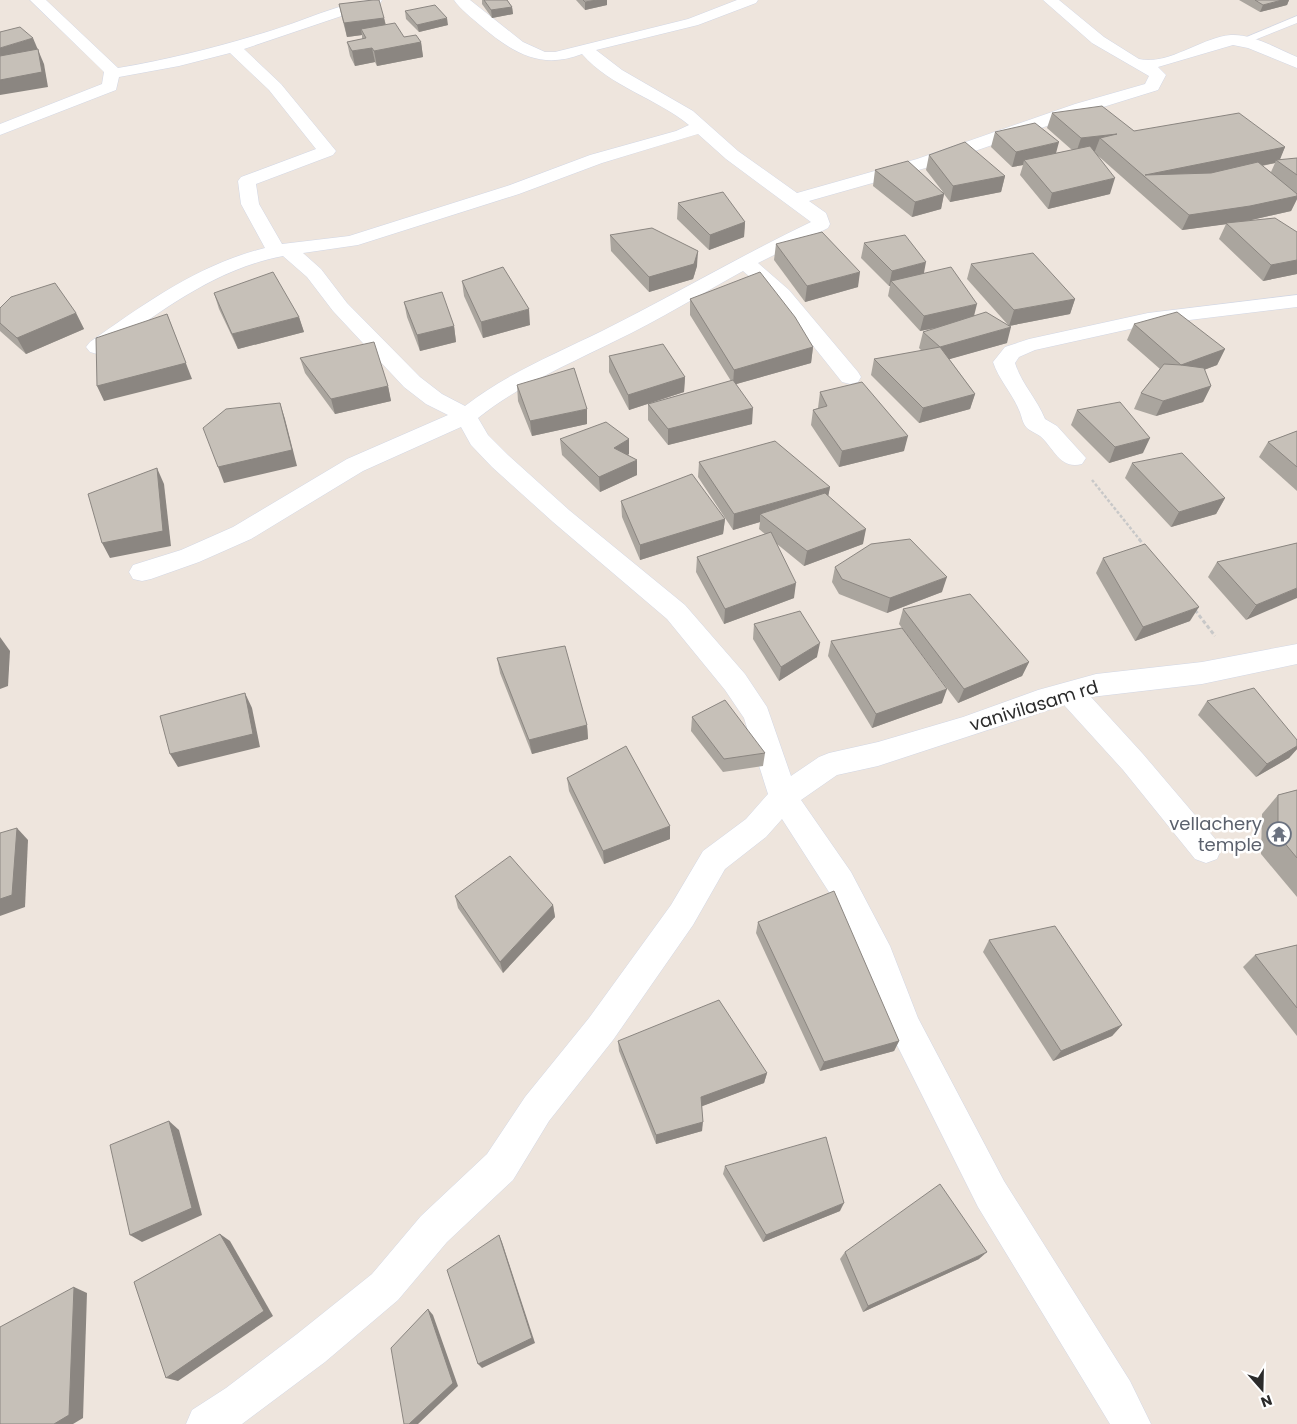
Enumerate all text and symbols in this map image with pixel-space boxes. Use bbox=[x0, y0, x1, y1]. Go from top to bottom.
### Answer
street label: vanivilasam rd bbox=[967, 674, 1101, 737]
place label: vellachery temple bbox=[1169, 811, 1262, 857]
temple icon: vellachery temple bbox=[1266, 821, 1292, 847]
north arrow bbox=[1237, 1364, 1287, 1414]
text: N bbox=[1258, 1390, 1275, 1412]

